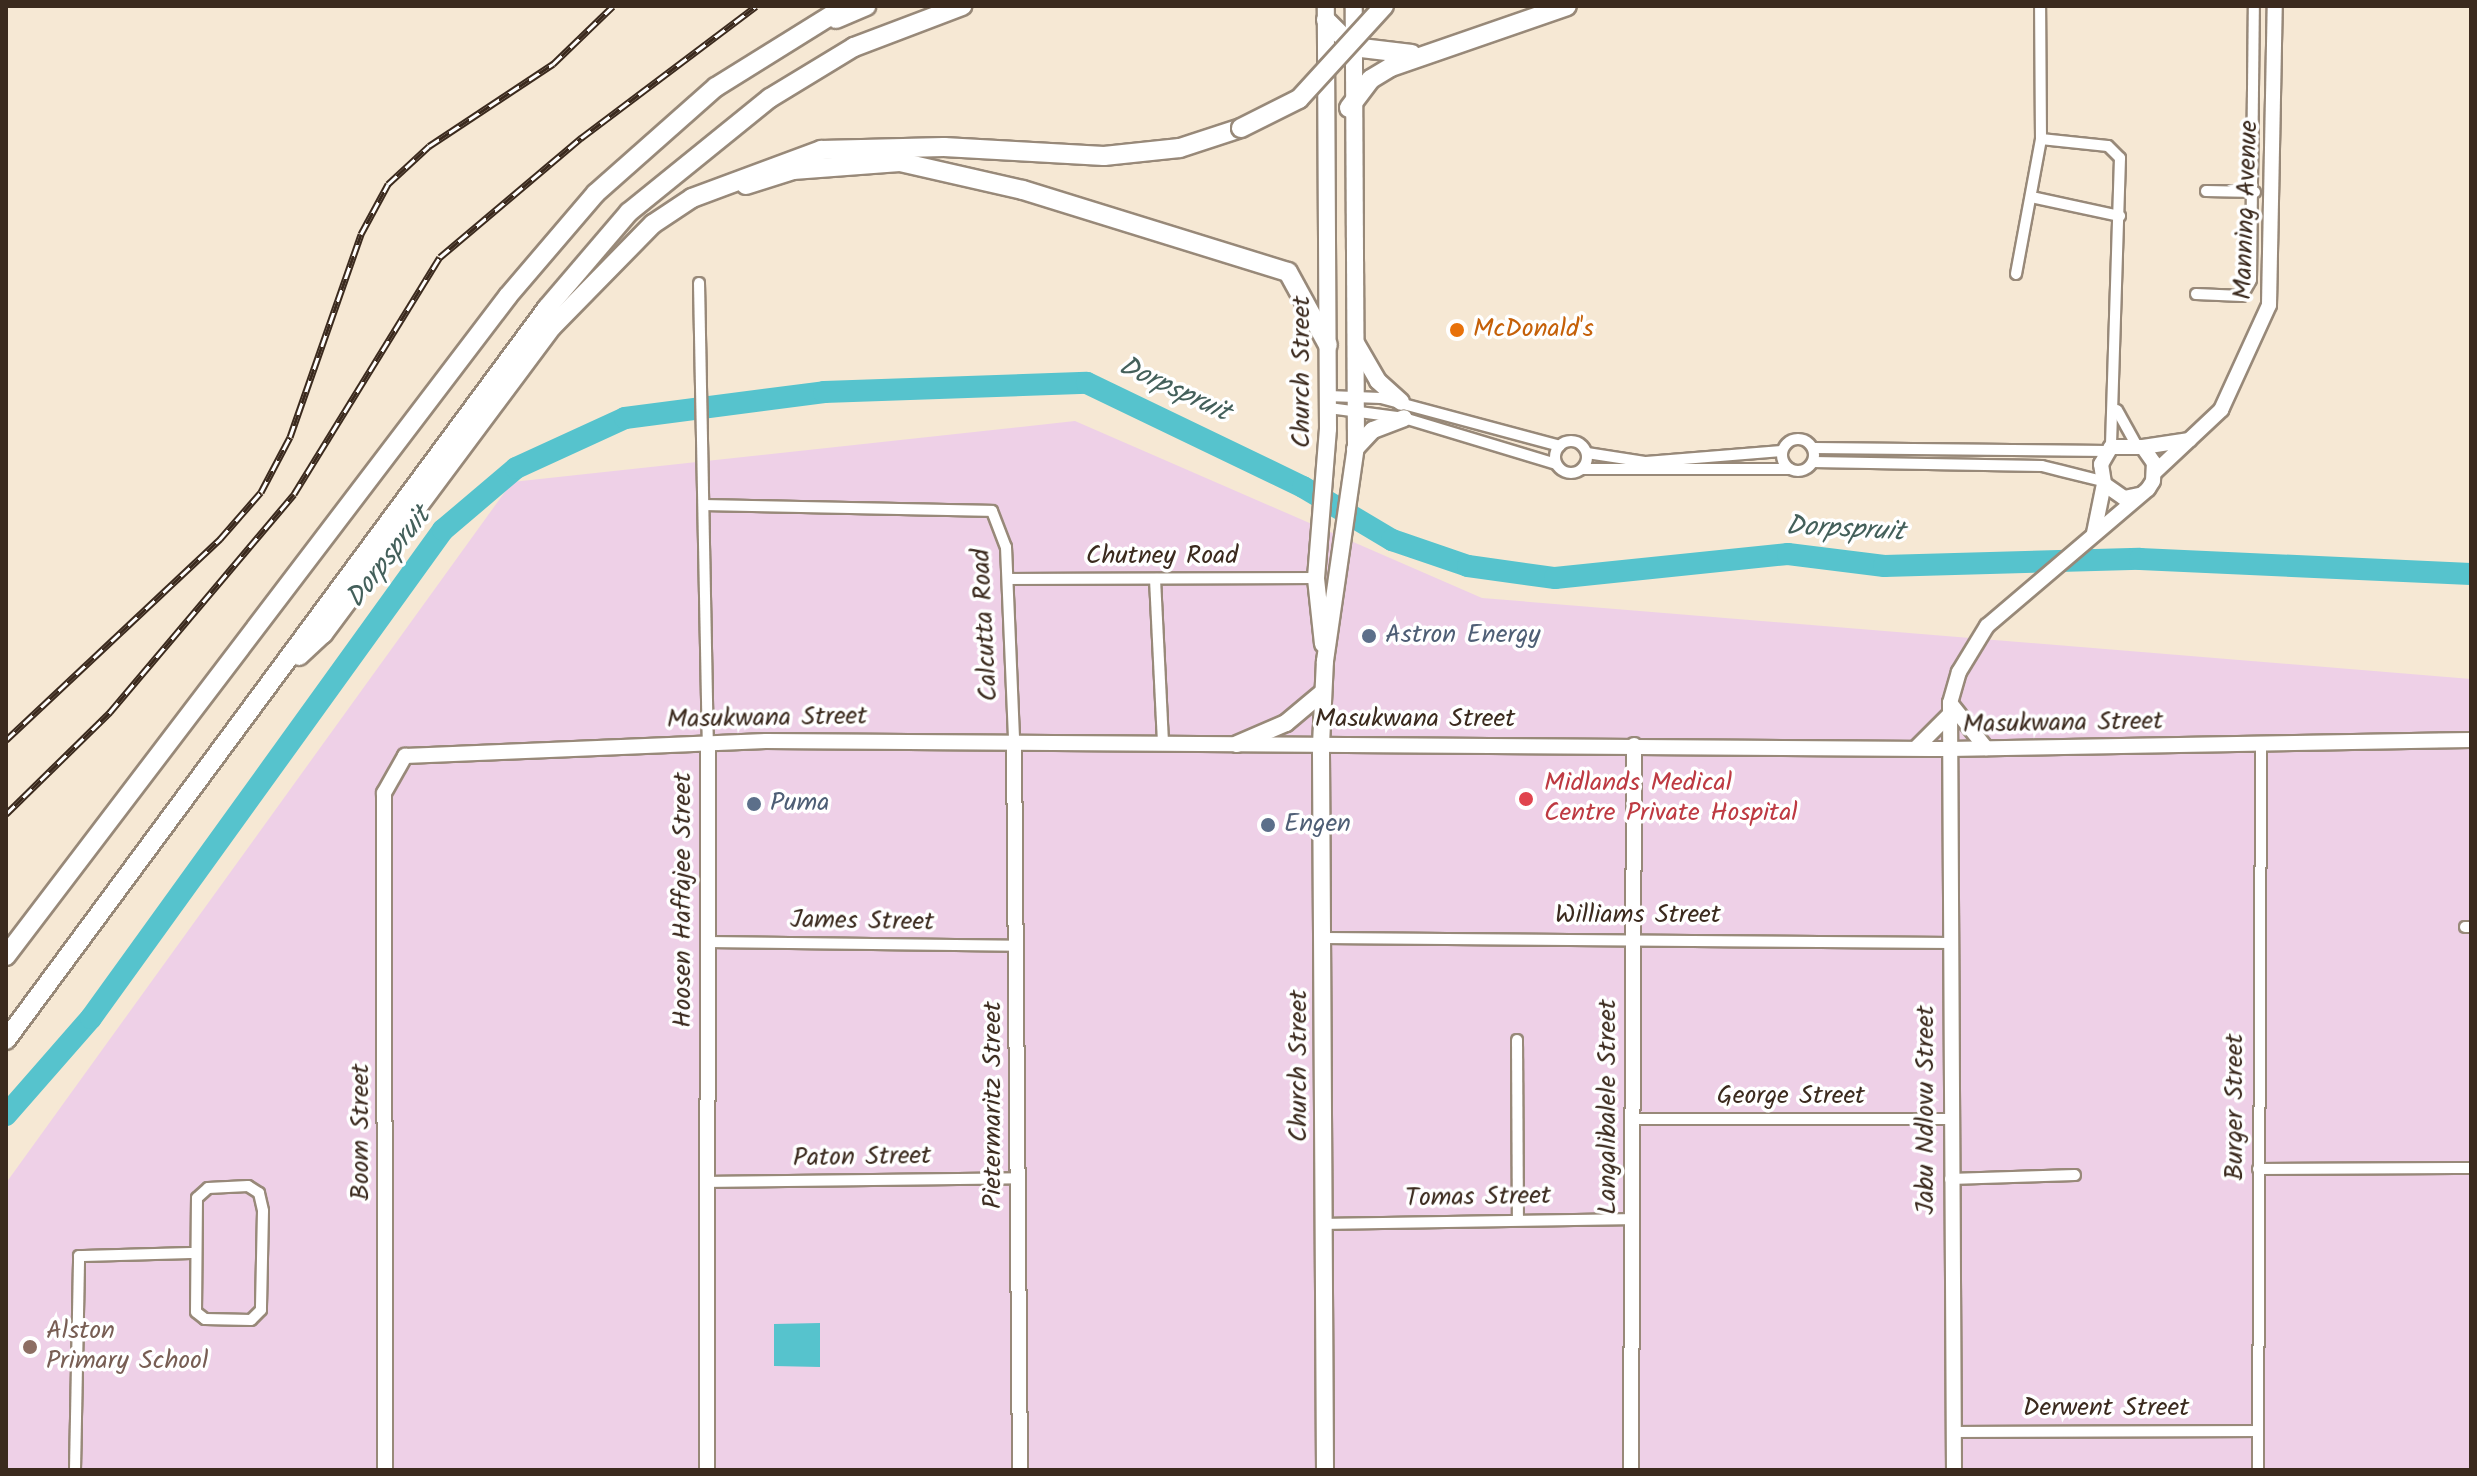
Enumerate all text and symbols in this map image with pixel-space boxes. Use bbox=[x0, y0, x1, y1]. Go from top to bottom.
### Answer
street label: Manning Avenue bbox=[2228, 120, 2266, 300]
street label: Church Street bbox=[1287, 296, 1319, 448]
place label: McDonald's bbox=[1473, 314, 1594, 346]
marker: McDonald's bbox=[1448, 321, 1466, 339]
water label: Dorpspruit bbox=[1113, 350, 1235, 430]
water label: Dorpspruit bbox=[339, 501, 439, 615]
water label: Dorpspruit bbox=[1785, 510, 1905, 550]
street label: Chutney Road bbox=[1086, 541, 1238, 573]
street label: Calcutta Road bbox=[966, 548, 1006, 702]
place label: Astron Energy bbox=[1385, 620, 1541, 652]
marker: Astron Energy bbox=[1360, 627, 1378, 645]
street label: Masukwana Street bbox=[666, 702, 868, 736]
street label: Masukwana Street bbox=[1315, 704, 1515, 736]
street label: Masukwana Street bbox=[1962, 707, 2164, 741]
place label: Midlands Medical Centre Private Hospital bbox=[1544, 768, 1798, 830]
street label: Hoosen Haffajee Street bbox=[668, 772, 700, 1028]
place label: Puma bbox=[770, 788, 830, 820]
marker: Midlands Medical Centre Private Hospital bbox=[1515, 788, 1537, 810]
marker: Puma bbox=[745, 795, 763, 813]
place label: Engen bbox=[1284, 809, 1351, 841]
marker: Engen bbox=[1259, 816, 1277, 834]
street label: Williams Street bbox=[1555, 900, 1721, 932]
street label: James Street bbox=[790, 905, 934, 939]
street label: Church Street bbox=[1284, 990, 1316, 1142]
street label: Langalibalele Street bbox=[1593, 999, 1625, 1215]
street label: Pietermaritz Street bbox=[978, 1001, 1010, 1209]
street label: Jabu Ndlovu Street bbox=[1911, 1005, 1943, 1215]
street label: Burger Street bbox=[2220, 1034, 2252, 1180]
street label: Boom Street bbox=[346, 1063, 378, 1201]
street label: George Street bbox=[1717, 1081, 1865, 1113]
street label: Paton Street bbox=[793, 1141, 931, 1175]
street label: Tomas Street bbox=[1405, 1181, 1551, 1215]
place label: Alston Primary School bbox=[46, 1316, 208, 1378]
marker: Alston Primary School bbox=[21, 1338, 39, 1356]
street label: Derwent Street bbox=[2023, 1393, 2189, 1425]

